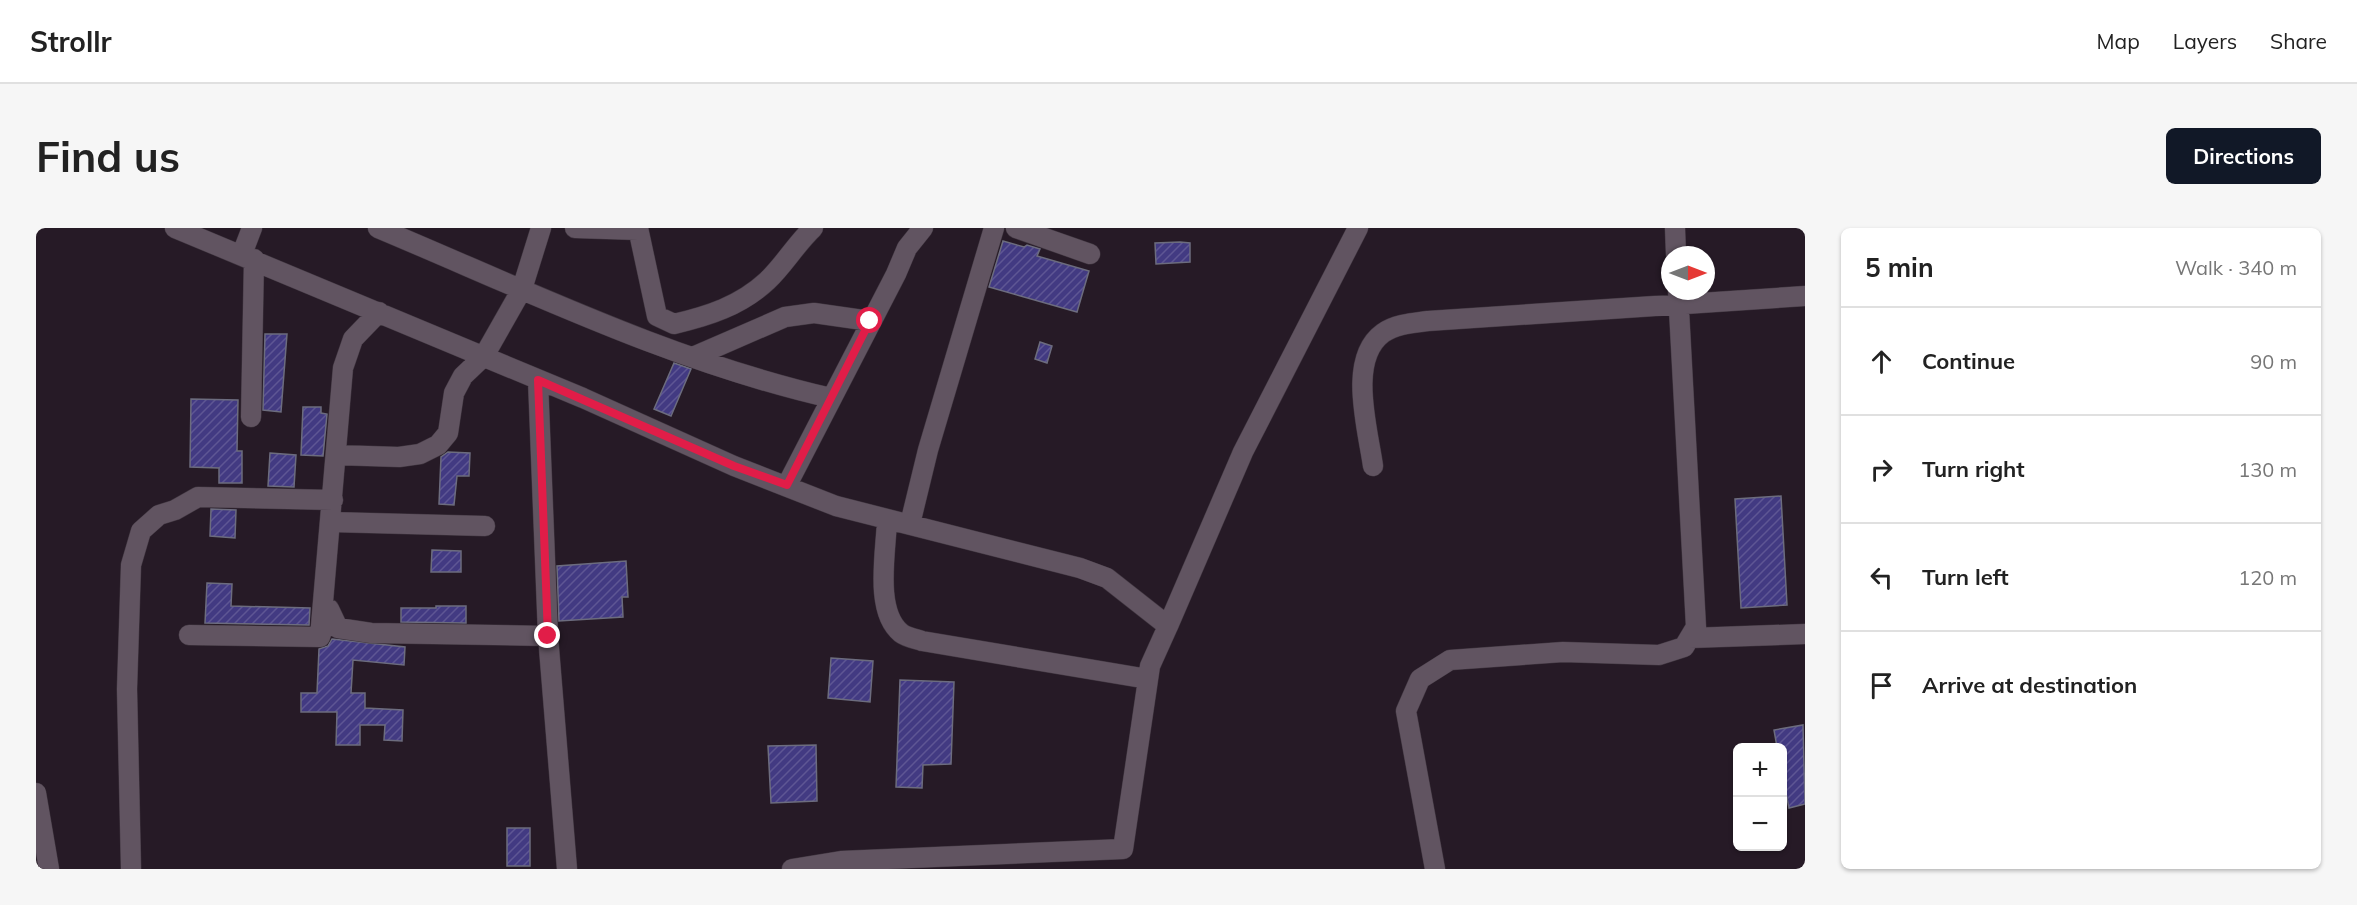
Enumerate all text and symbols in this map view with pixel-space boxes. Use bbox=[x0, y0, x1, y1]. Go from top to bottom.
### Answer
text: Strollr bbox=[30, 24, 112, 59]
text: Map bbox=[2097, 28, 2140, 54]
text: Layers bbox=[2173, 28, 2237, 54]
text: Share bbox=[2270, 28, 2327, 54]
button: Directions bbox=[2166, 128, 2321, 184]
text: Find us bbox=[36, 130, 180, 183]
north arrow bbox=[1661, 246, 1715, 300]
text: 5 min bbox=[1865, 251, 1934, 284]
text: Walk · 340 m bbox=[2175, 255, 2297, 280]
route start bbox=[856, 307, 882, 333]
icon: ahead bbox=[1865, 345, 1898, 378]
text: Continue bbox=[1922, 347, 2015, 375]
text: 90 m bbox=[2250, 349, 2297, 374]
icon: right bbox=[1865, 453, 1898, 486]
text: Turn right bbox=[1922, 455, 2025, 483]
text: 130 m bbox=[2238, 457, 2297, 482]
icon: left bbox=[1865, 561, 1898, 594]
text: Turn left bbox=[1922, 563, 2009, 591]
text: 120 m bbox=[2238, 565, 2297, 590]
route end bbox=[534, 622, 560, 648]
icon: arrive bbox=[1865, 669, 1898, 702]
text: Arrive at destination bbox=[1922, 671, 2137, 699]
map controls bbox=[1733, 743, 1787, 851]
button: + bbox=[1733, 743, 1787, 797]
button: − bbox=[1733, 797, 1787, 851]

